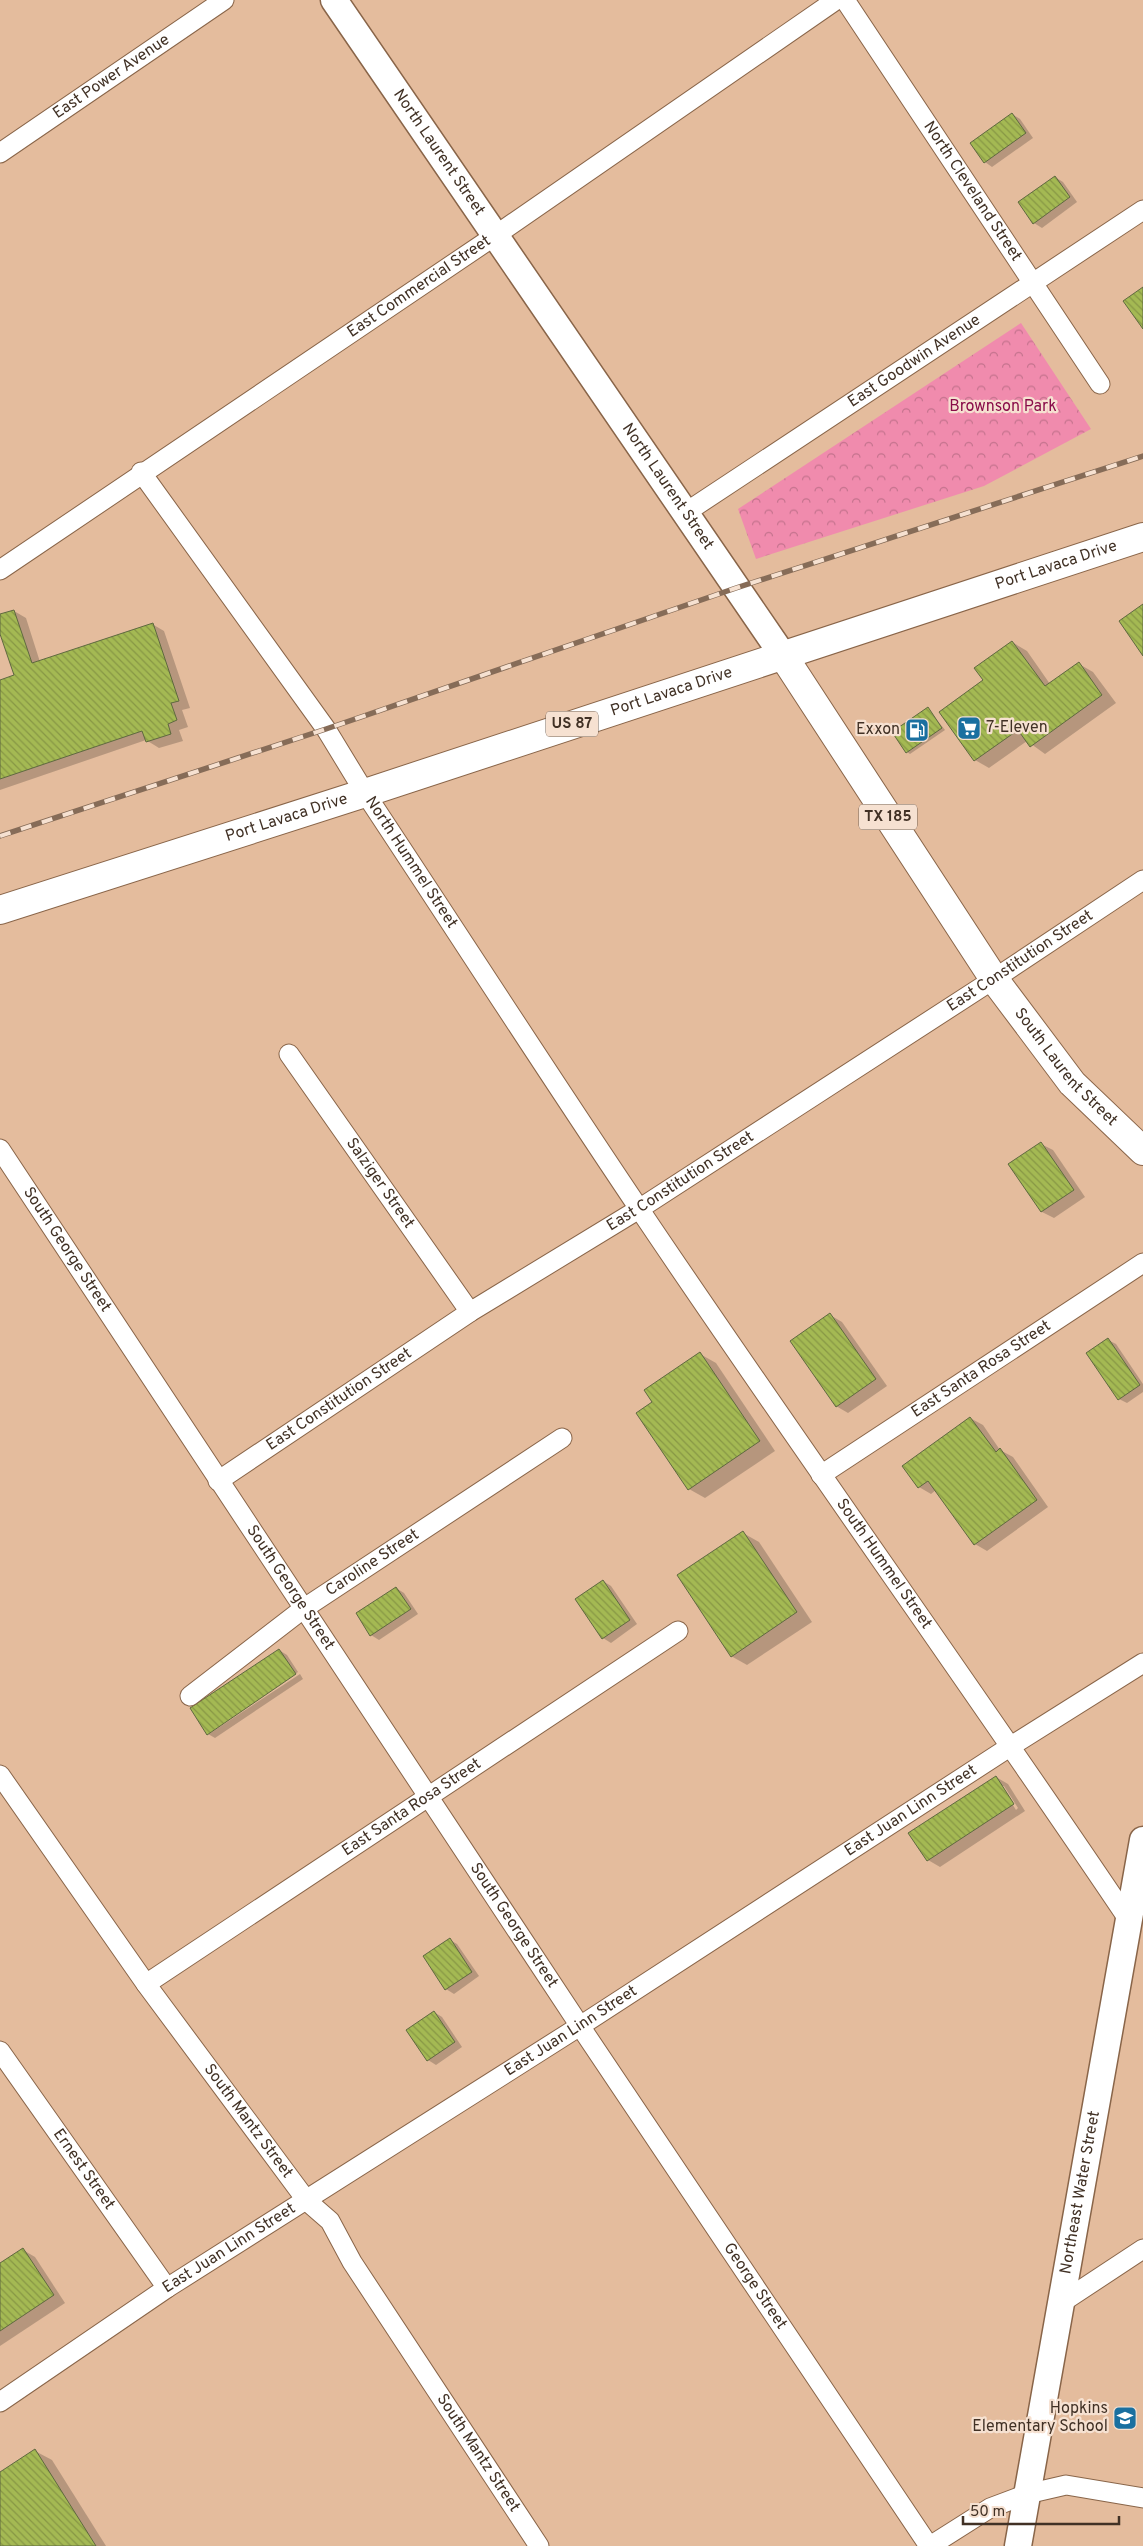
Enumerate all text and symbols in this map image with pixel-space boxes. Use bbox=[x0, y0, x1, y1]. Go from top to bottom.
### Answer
street label: East Power Avenue bbox=[49, 30, 174, 124]
street label: North Laurent Street bbox=[388, 85, 489, 220]
street label: North Cleveland Street bbox=[919, 118, 1026, 265]
street label: East Commercial Street bbox=[344, 231, 495, 342]
street label: East Goodwin Avenue bbox=[844, 310, 984, 412]
park label: Brownson Park bbox=[949, 397, 1057, 417]
street label: North Laurent Street bbox=[617, 420, 718, 554]
street label: Port Lavaca Drive bbox=[993, 536, 1120, 595]
street label: Port Lavaca Drive bbox=[608, 663, 735, 722]
road number: US 87 bbox=[546, 712, 598, 736]
supermarket icon: 7-Eleven bbox=[956, 715, 982, 741]
fuel station icon: Exxon bbox=[904, 717, 930, 743]
place label: 7-Eleven bbox=[986, 718, 1048, 738]
place label: Exxon bbox=[856, 720, 900, 740]
street label: Port Lavaca Drive bbox=[223, 789, 350, 847]
street label: North Hummel Street bbox=[360, 793, 461, 932]
road number: TX 185 bbox=[859, 804, 917, 830]
street label: East Constitution Street bbox=[943, 906, 1097, 1017]
street label: South Laurent Street bbox=[1010, 1004, 1121, 1131]
street label: East Constitution Street bbox=[603, 1127, 758, 1236]
street label: Salziger Street bbox=[341, 1134, 418, 1233]
street label: South George Street bbox=[18, 1184, 115, 1316]
street label: East Santa Rosa Street bbox=[908, 1316, 1055, 1423]
street label: East Constitution Street bbox=[263, 1344, 416, 1456]
street label: South Hummel Street bbox=[831, 1495, 936, 1633]
street label: South George Street bbox=[242, 1521, 339, 1654]
street label: Caroline Street bbox=[322, 1525, 423, 1601]
street label: East Santa Rosa Street bbox=[338, 1754, 485, 1861]
street label: East Juan Linn Street bbox=[841, 1761, 981, 1861]
street label: South George Street bbox=[465, 1859, 562, 1992]
street label: East Juan Linn Street bbox=[501, 1981, 641, 2081]
street label: South Mantz Street bbox=[199, 2060, 297, 2183]
street label: Northeast Water Street bbox=[1056, 2109, 1105, 2276]
street label: Ernest Street bbox=[48, 2125, 119, 2214]
street label: East Juan Linn Street bbox=[159, 2199, 300, 2298]
street label: George Street bbox=[719, 2239, 791, 2333]
street label: South Mantz Street bbox=[432, 2390, 524, 2516]
place label: Hopkins Elementary School bbox=[972, 2399, 1108, 2437]
school or university icon: Hopkins Elementary School bbox=[1112, 2405, 1138, 2431]
scale bar bbox=[963, 2494, 1119, 2526]
text: 50 m bbox=[970, 2503, 1005, 2522]

